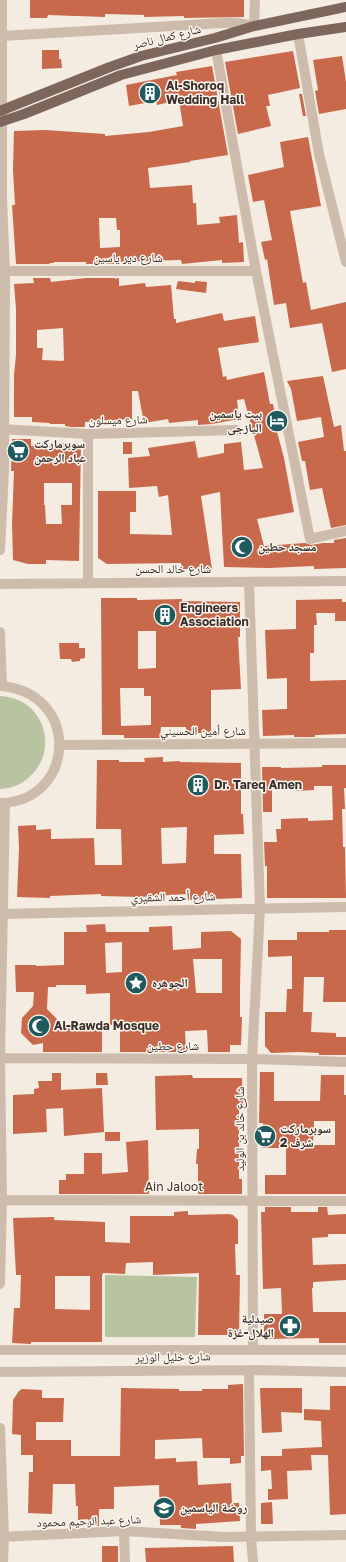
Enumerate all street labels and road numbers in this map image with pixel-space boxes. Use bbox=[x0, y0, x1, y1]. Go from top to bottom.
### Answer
street label: شارع كمال ناصر bbox=[130, 21, 203, 53]
street label: شارع دير ياسين bbox=[93, 250, 163, 266]
street label: شارع ميسلون bbox=[88, 411, 148, 429]
street label: شارع خالد الحسن bbox=[135, 561, 211, 577]
street label: شارع أمين الحسيني bbox=[160, 723, 246, 741]
street label: شارع أحمد الشقيري bbox=[131, 888, 216, 908]
street label: شارع حطين bbox=[147, 1038, 199, 1054]
street label: شارع خالد بن الوليد bbox=[232, 1087, 248, 1171]
street label: Ain Jaloot bbox=[145, 1179, 203, 1194]
street label: شارع خليل الوزير bbox=[134, 1348, 211, 1366]
street label: شارع عبد الرحيم محمود bbox=[36, 1511, 142, 1531]

